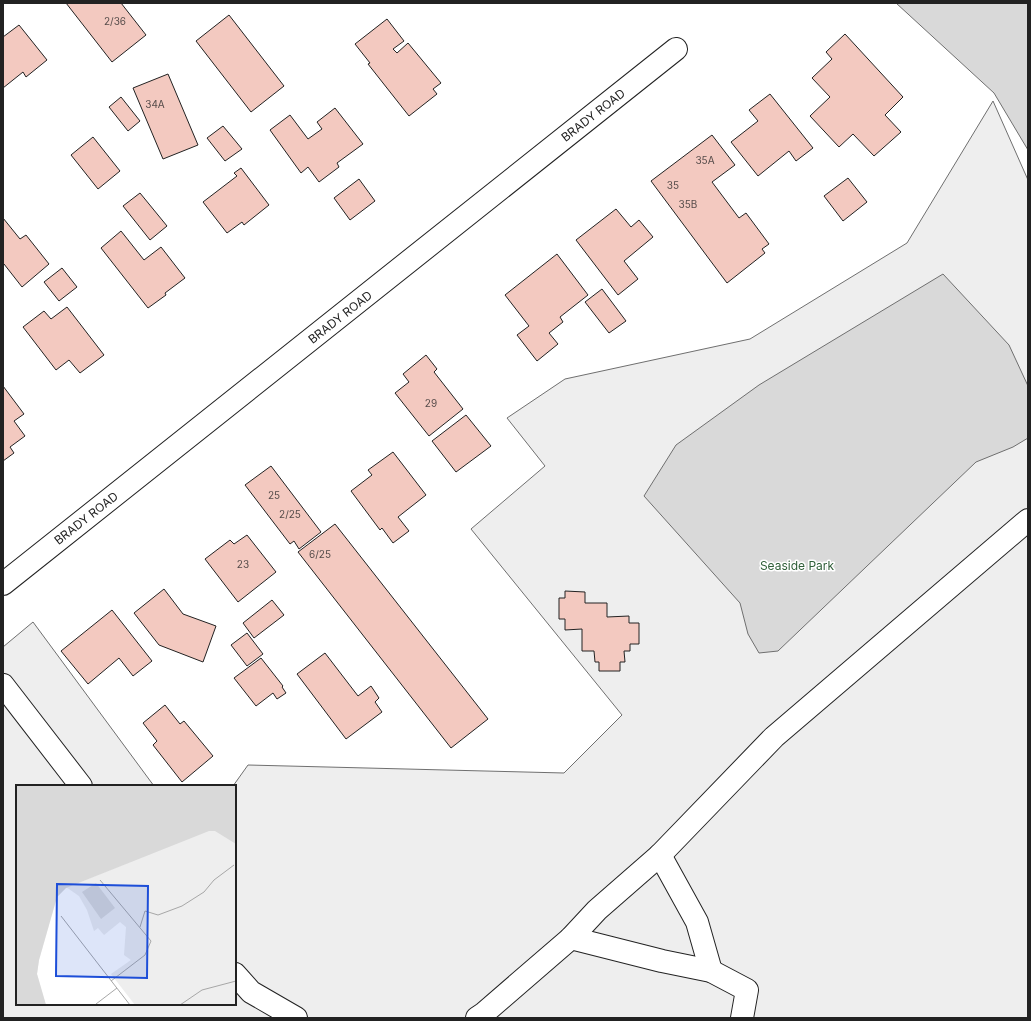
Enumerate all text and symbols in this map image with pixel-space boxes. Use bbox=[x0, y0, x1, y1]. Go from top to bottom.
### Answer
house number: 2/36 bbox=[104, 15, 126, 27]
street label: BRADY ROAD bbox=[558, 85, 628, 145]
house number: 34A bbox=[145, 98, 165, 110]
house number: 35A bbox=[695, 154, 715, 166]
house number: 35 bbox=[667, 179, 679, 191]
house number: 35B bbox=[679, 198, 697, 210]
street label: BRADY ROAD bbox=[305, 287, 375, 347]
house number: 29 bbox=[425, 397, 437, 409]
street label: BRADY ROAD bbox=[51, 488, 121, 548]
house number: 25 bbox=[268, 489, 280, 501]
house number: 2/25 bbox=[279, 508, 301, 520]
house number: 6/25 bbox=[309, 548, 331, 560]
house number: 23 bbox=[237, 558, 249, 570]
park label: Seaside Park bbox=[760, 558, 835, 573]
inset map bbox=[16, 785, 236, 1005]

